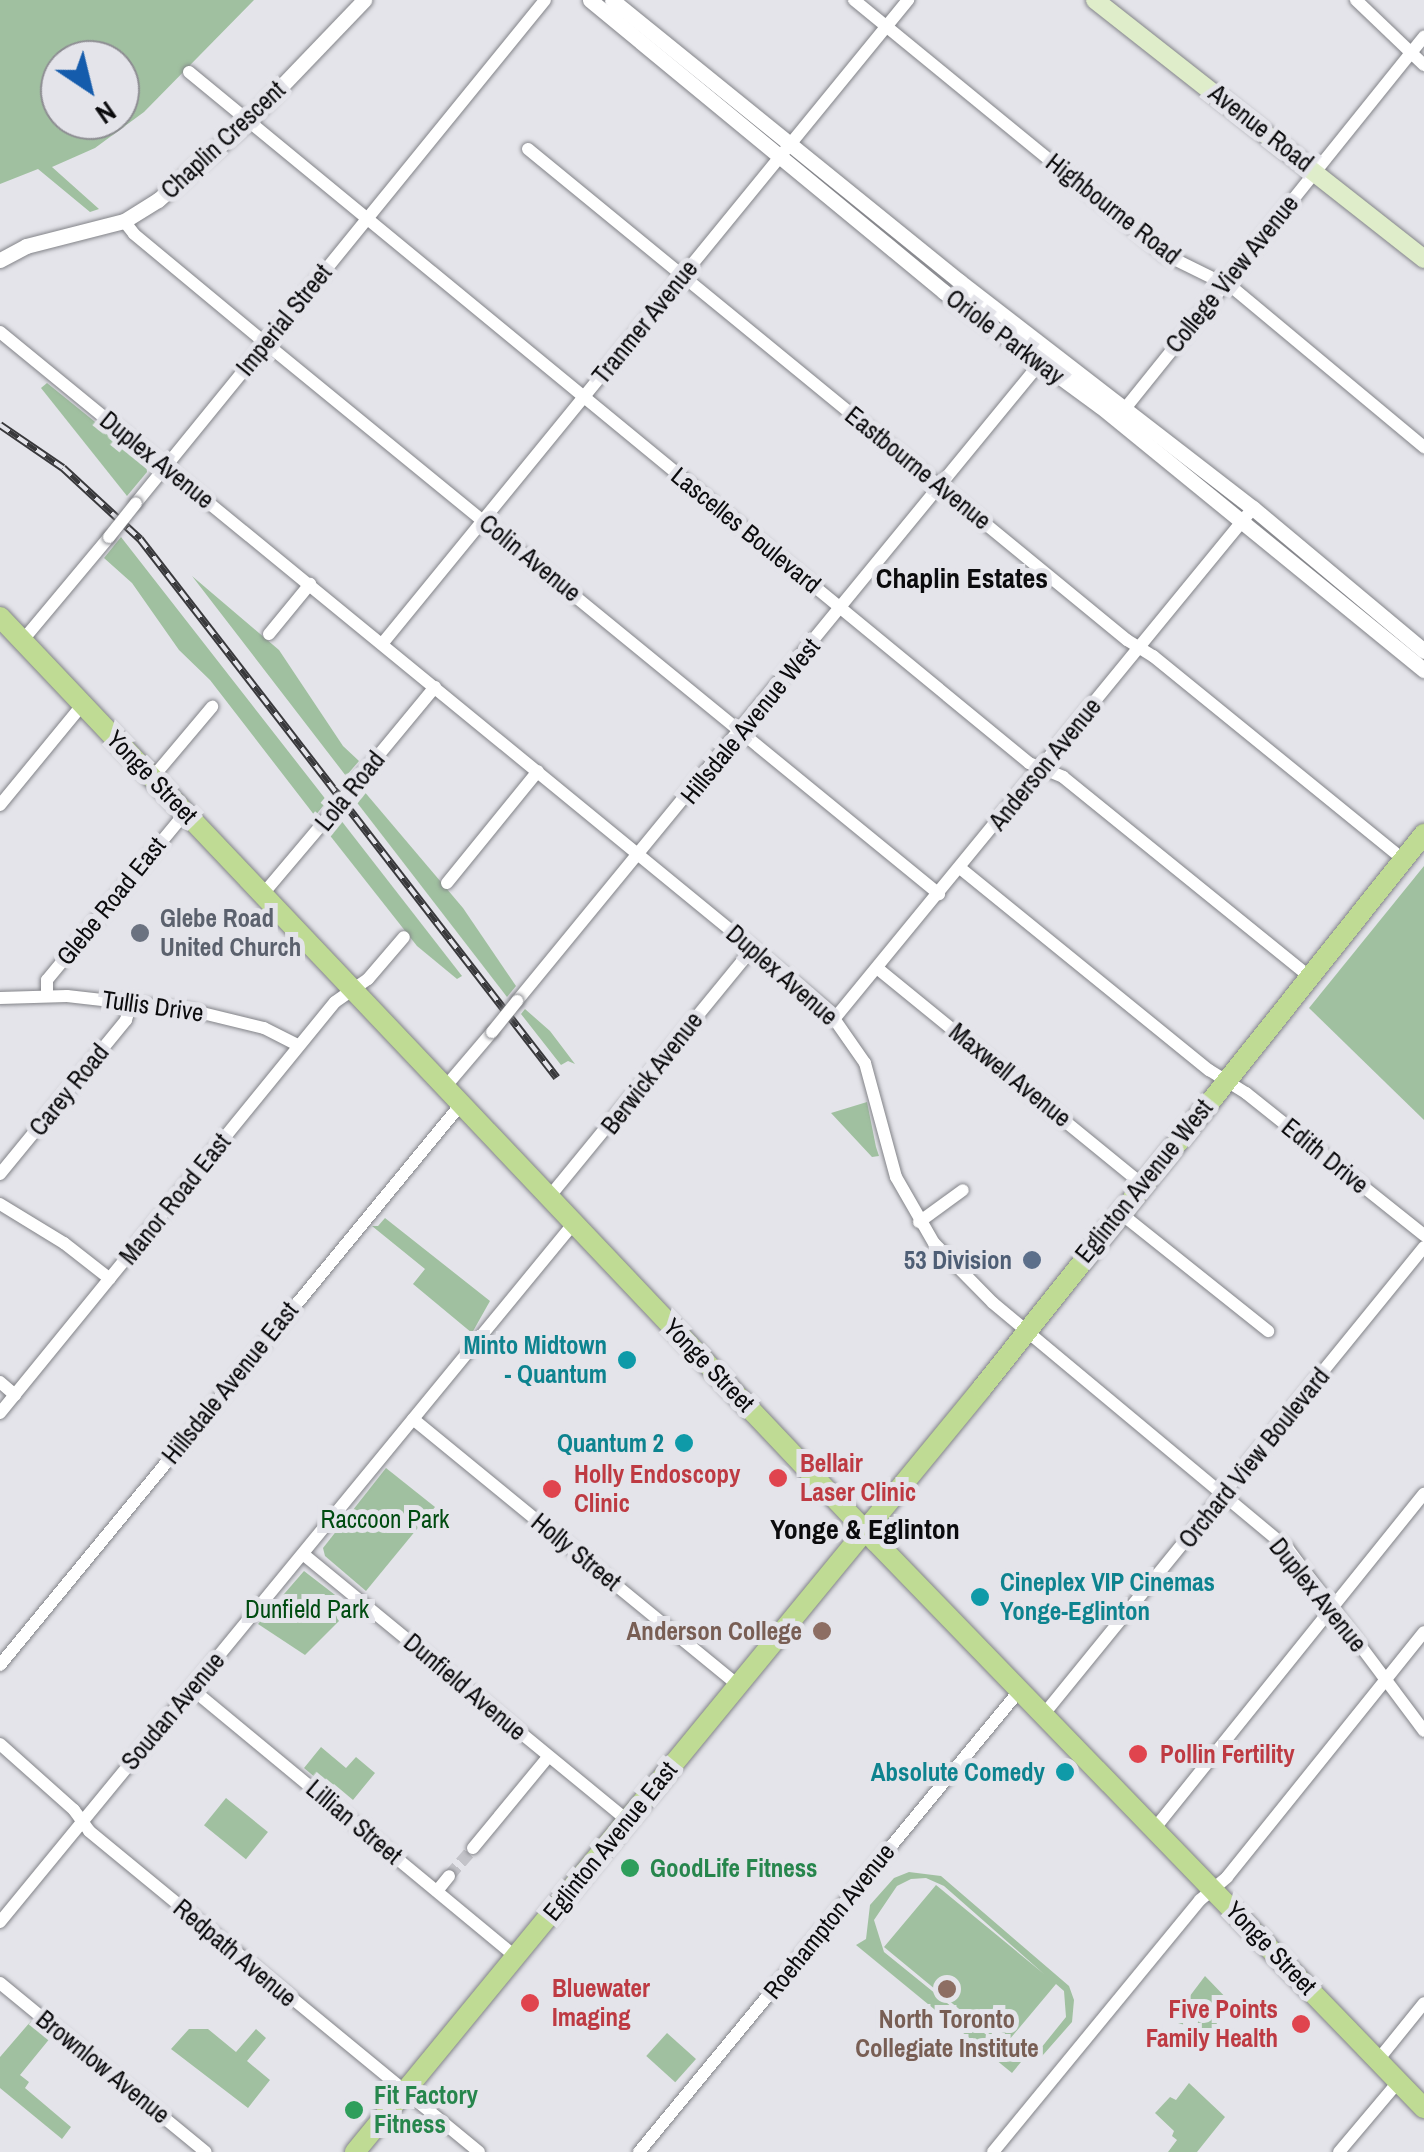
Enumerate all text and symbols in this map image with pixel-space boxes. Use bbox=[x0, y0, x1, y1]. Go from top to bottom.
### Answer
north arrow bbox=[40, 40, 140, 140]
street label: Chaplin Crescent bbox=[155, 75, 291, 205]
street label: Avenue Road bbox=[1203, 78, 1319, 178]
text: N bbox=[88, 93, 124, 133]
street label: Highbourne Road bbox=[1040, 147, 1186, 271]
street label: College View Avenue bbox=[1159, 189, 1305, 359]
street label: Tranmer Avenue bbox=[586, 254, 704, 390]
street label: Imperial Street bbox=[230, 258, 338, 382]
street label: Oriole Parkway bbox=[940, 283, 1070, 391]
street label: Eastbourne Avenue bbox=[839, 400, 997, 536]
street label: Duplex Avenue bbox=[94, 405, 220, 515]
street label: Lascelles Boulevard bbox=[665, 461, 827, 599]
street label: Colin Avenue bbox=[473, 508, 587, 608]
district label: Chaplin Estates bbox=[876, 561, 1048, 595]
street label: Hillsdale Avenue West bbox=[674, 632, 826, 810]
street label: Anderson Avenue bbox=[982, 691, 1108, 837]
street label: Yonge Street bbox=[100, 724, 204, 830]
street label: Lola Road bbox=[309, 745, 391, 837]
street label: Glebe Road East bbox=[50, 831, 172, 971]
place label: Glebe Road United Church bbox=[160, 904, 301, 963]
street label: Duplex Avenue bbox=[720, 918, 844, 1032]
marker: Glebe Road United Church bbox=[129, 922, 151, 944]
street label: Tullis Drive bbox=[100, 984, 206, 1028]
street label: Berwick Avenue bbox=[595, 1006, 709, 1140]
street label: Maxwell Avenue bbox=[943, 1016, 1077, 1134]
street label: Carey Road bbox=[23, 1038, 115, 1142]
street label: Eglinton Avenue West bbox=[1069, 1093, 1219, 1269]
street label: Edith Drive bbox=[1276, 1112, 1374, 1200]
street label: Manor Road East bbox=[113, 1128, 237, 1270]
place label: 53 Division bbox=[904, 1245, 1012, 1275]
marker: 53 Division bbox=[1021, 1249, 1043, 1271]
street label: Hillsdale Avenue East bbox=[155, 1296, 305, 1470]
street label: Yonge Street bbox=[657, 1312, 761, 1418]
place label: Minto Midtown - Quantum bbox=[464, 1331, 607, 1390]
marker: Minto Midtown - Quantum bbox=[616, 1349, 638, 1371]
street label: Orchard View Boulevard bbox=[1172, 1362, 1336, 1554]
place label: Quantum 2 bbox=[557, 1428, 664, 1458]
marker: Quantum 2 bbox=[673, 1432, 695, 1454]
place label: Bellair Laser Clinic bbox=[800, 1449, 916, 1508]
place label: Holly Endoscopy Clinic bbox=[574, 1460, 740, 1519]
marker: Bellair Laser Clinic bbox=[765, 1465, 791, 1491]
marker: Holly Endoscopy Clinic bbox=[539, 1476, 565, 1502]
park label: Raccoon Park bbox=[321, 1504, 449, 1534]
street label: Holly Street bbox=[525, 1507, 627, 1597]
district label: Yonge & Eglinton bbox=[770, 1512, 960, 1546]
street label: Duplex Avenue bbox=[1263, 1532, 1373, 1658]
place label: Cineplex VIP Cinemas Yonge-Eglinton bbox=[1000, 1568, 1215, 1627]
marker: Cineplex VIP Cinemas Yonge-Eglinton bbox=[969, 1586, 991, 1608]
park label: Dunfield Park bbox=[245, 1594, 369, 1624]
place label: Anderson College bbox=[627, 1616, 802, 1646]
marker: Anderson College bbox=[811, 1620, 833, 1642]
street label: Dunfield Avenue bbox=[397, 1627, 533, 1747]
street label: Soudan Avenue bbox=[115, 1646, 231, 1776]
place label: Pollin Fertility bbox=[1160, 1739, 1295, 1769]
marker: Pollin Fertility bbox=[1125, 1741, 1151, 1767]
street label: Eglinton Avenue East bbox=[536, 1755, 684, 1927]
place label: Absolute Comedy bbox=[871, 1757, 1045, 1787]
marker: Absolute Comedy bbox=[1054, 1761, 1076, 1783]
street label: Lillian Street bbox=[300, 1774, 408, 1870]
street label: Roehampton Avenue bbox=[757, 1837, 901, 2005]
place label: GoodLife Fitness bbox=[650, 1853, 817, 1883]
marker: GoodLife Fitness bbox=[619, 1857, 641, 1879]
street label: Redpath Avenue bbox=[167, 1893, 303, 2013]
street label: Yonge Street bbox=[1219, 1895, 1323, 2001]
place label: Bluewater Imaging bbox=[552, 1974, 650, 2033]
marker: North Toronto Collegiate Institute bbox=[936, 1978, 958, 2000]
marker: Bluewater Imaging bbox=[517, 1990, 543, 2016]
place label: Five Points Family Health bbox=[1146, 1995, 1278, 2054]
street label: Brownlow Avenue bbox=[30, 2004, 176, 2130]
place label: North Toronto Collegiate Institute bbox=[855, 2005, 1039, 2064]
marker: Five Points Family Health bbox=[1288, 2011, 1314, 2037]
place label: Fit Factory Fitness bbox=[374, 2081, 478, 2140]
marker: Fit Factory Fitness bbox=[343, 2099, 365, 2121]

